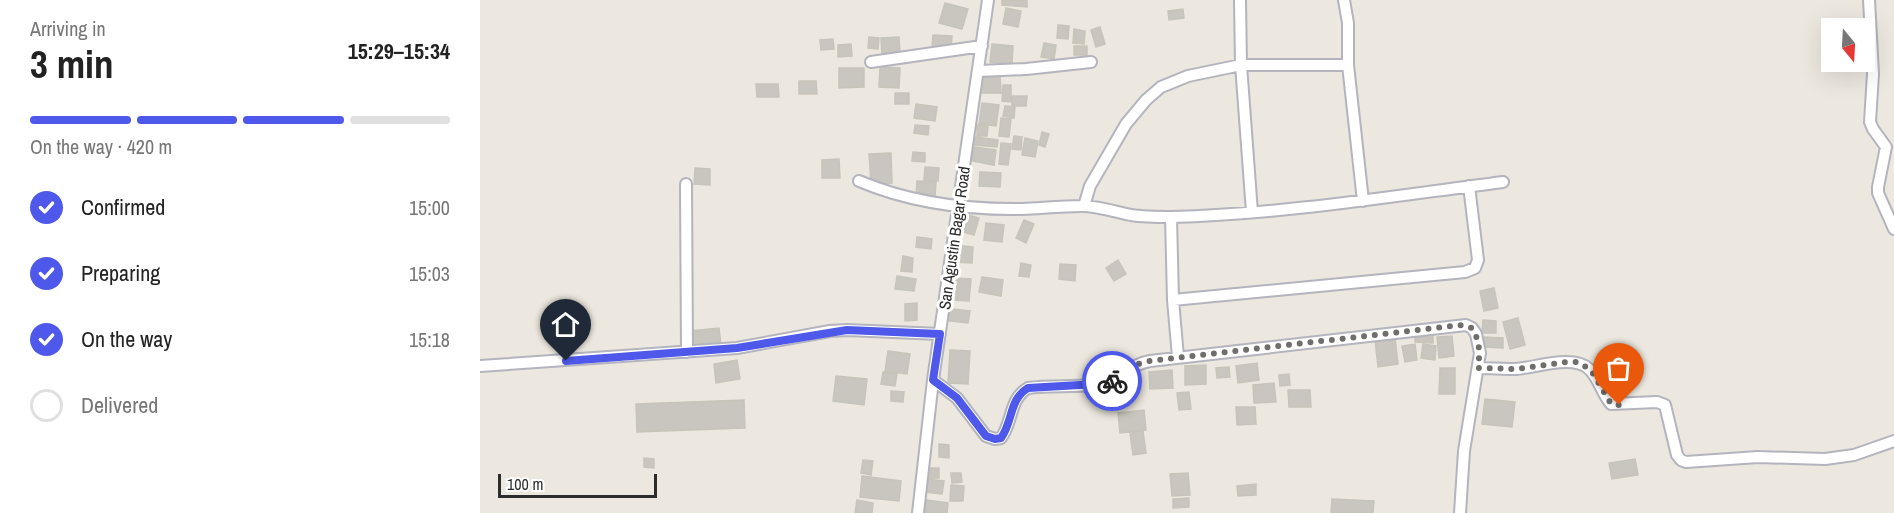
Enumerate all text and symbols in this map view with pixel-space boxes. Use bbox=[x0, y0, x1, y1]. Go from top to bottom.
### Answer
text: Arriving in bbox=[30, 15, 106, 42]
north arrow bbox=[1821, 18, 1875, 72]
map controls bbox=[1821, 18, 1875, 72]
text: 15:29–15:34 bbox=[348, 36, 450, 66]
text: 3 min bbox=[30, 38, 114, 90]
text: On the way · 420 m bbox=[30, 133, 172, 160]
street label: San Agustin Bagar Road bbox=[933, 165, 975, 311]
icon: check bbox=[30, 191, 63, 224]
text: Confirmed bbox=[81, 192, 165, 222]
text: 15:00 bbox=[409, 194, 450, 221]
icon: check bbox=[30, 257, 63, 290]
text: Preparing bbox=[81, 258, 160, 288]
text: 15:03 bbox=[409, 260, 450, 287]
pin bbox=[540, 299, 591, 361]
icon: home bbox=[549, 308, 582, 341]
icon: check bbox=[30, 323, 63, 356]
text: On the way bbox=[81, 324, 172, 354]
text: 15:18 bbox=[409, 326, 450, 353]
pin bbox=[1593, 343, 1644, 405]
courier bbox=[1082, 351, 1142, 411]
icon: bag bbox=[1602, 352, 1635, 385]
icon: bike bbox=[1096, 365, 1129, 398]
text: Delivered bbox=[81, 390, 158, 420]
scale bar bbox=[498, 471, 657, 498]
text: 100 m bbox=[507, 473, 543, 495]

